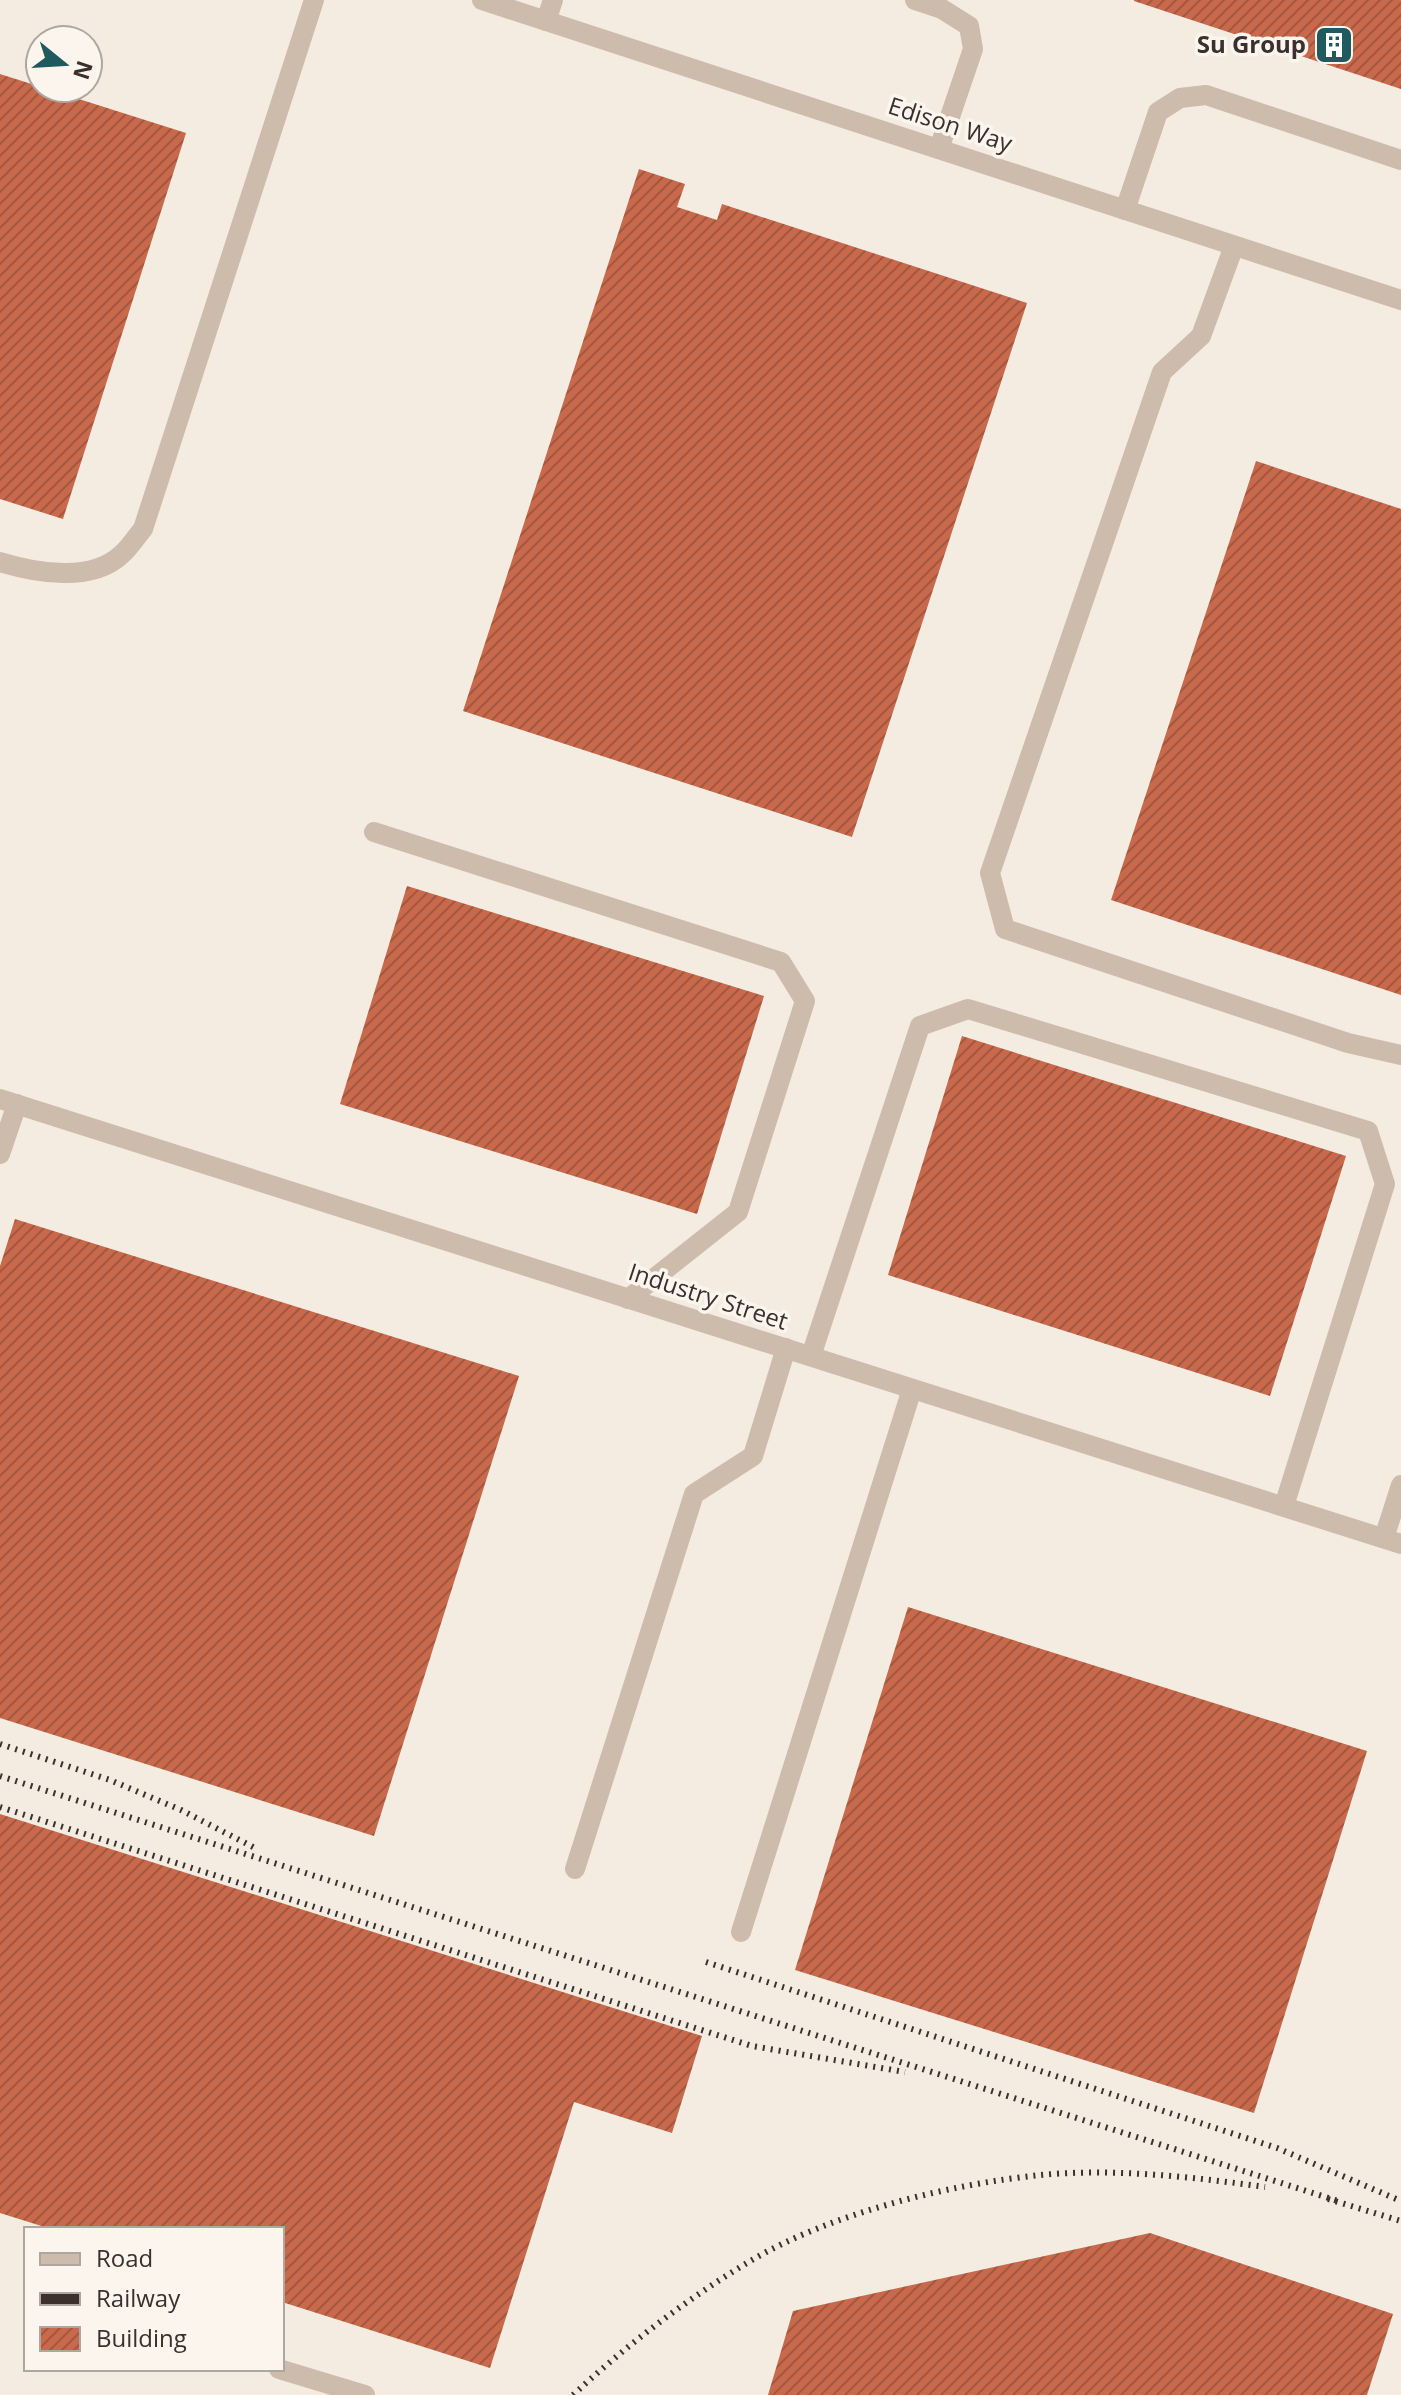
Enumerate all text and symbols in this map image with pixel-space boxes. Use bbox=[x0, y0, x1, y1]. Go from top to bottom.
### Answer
north arrow bbox=[24, 24, 104, 104]
building icon: Su Group bbox=[1313, 24, 1355, 66]
place label: Su Group bbox=[1197, 27, 1306, 60]
text: N bbox=[67, 57, 101, 84]
street label: Edison Way bbox=[884, 88, 1018, 159]
street label: Industry Street bbox=[624, 1254, 792, 1337]
legend bbox=[24, 2227, 284, 2371]
text: Road bbox=[96, 2241, 153, 2274]
text: Railway bbox=[96, 2281, 181, 2314]
text: Building bbox=[96, 2321, 187, 2354]

